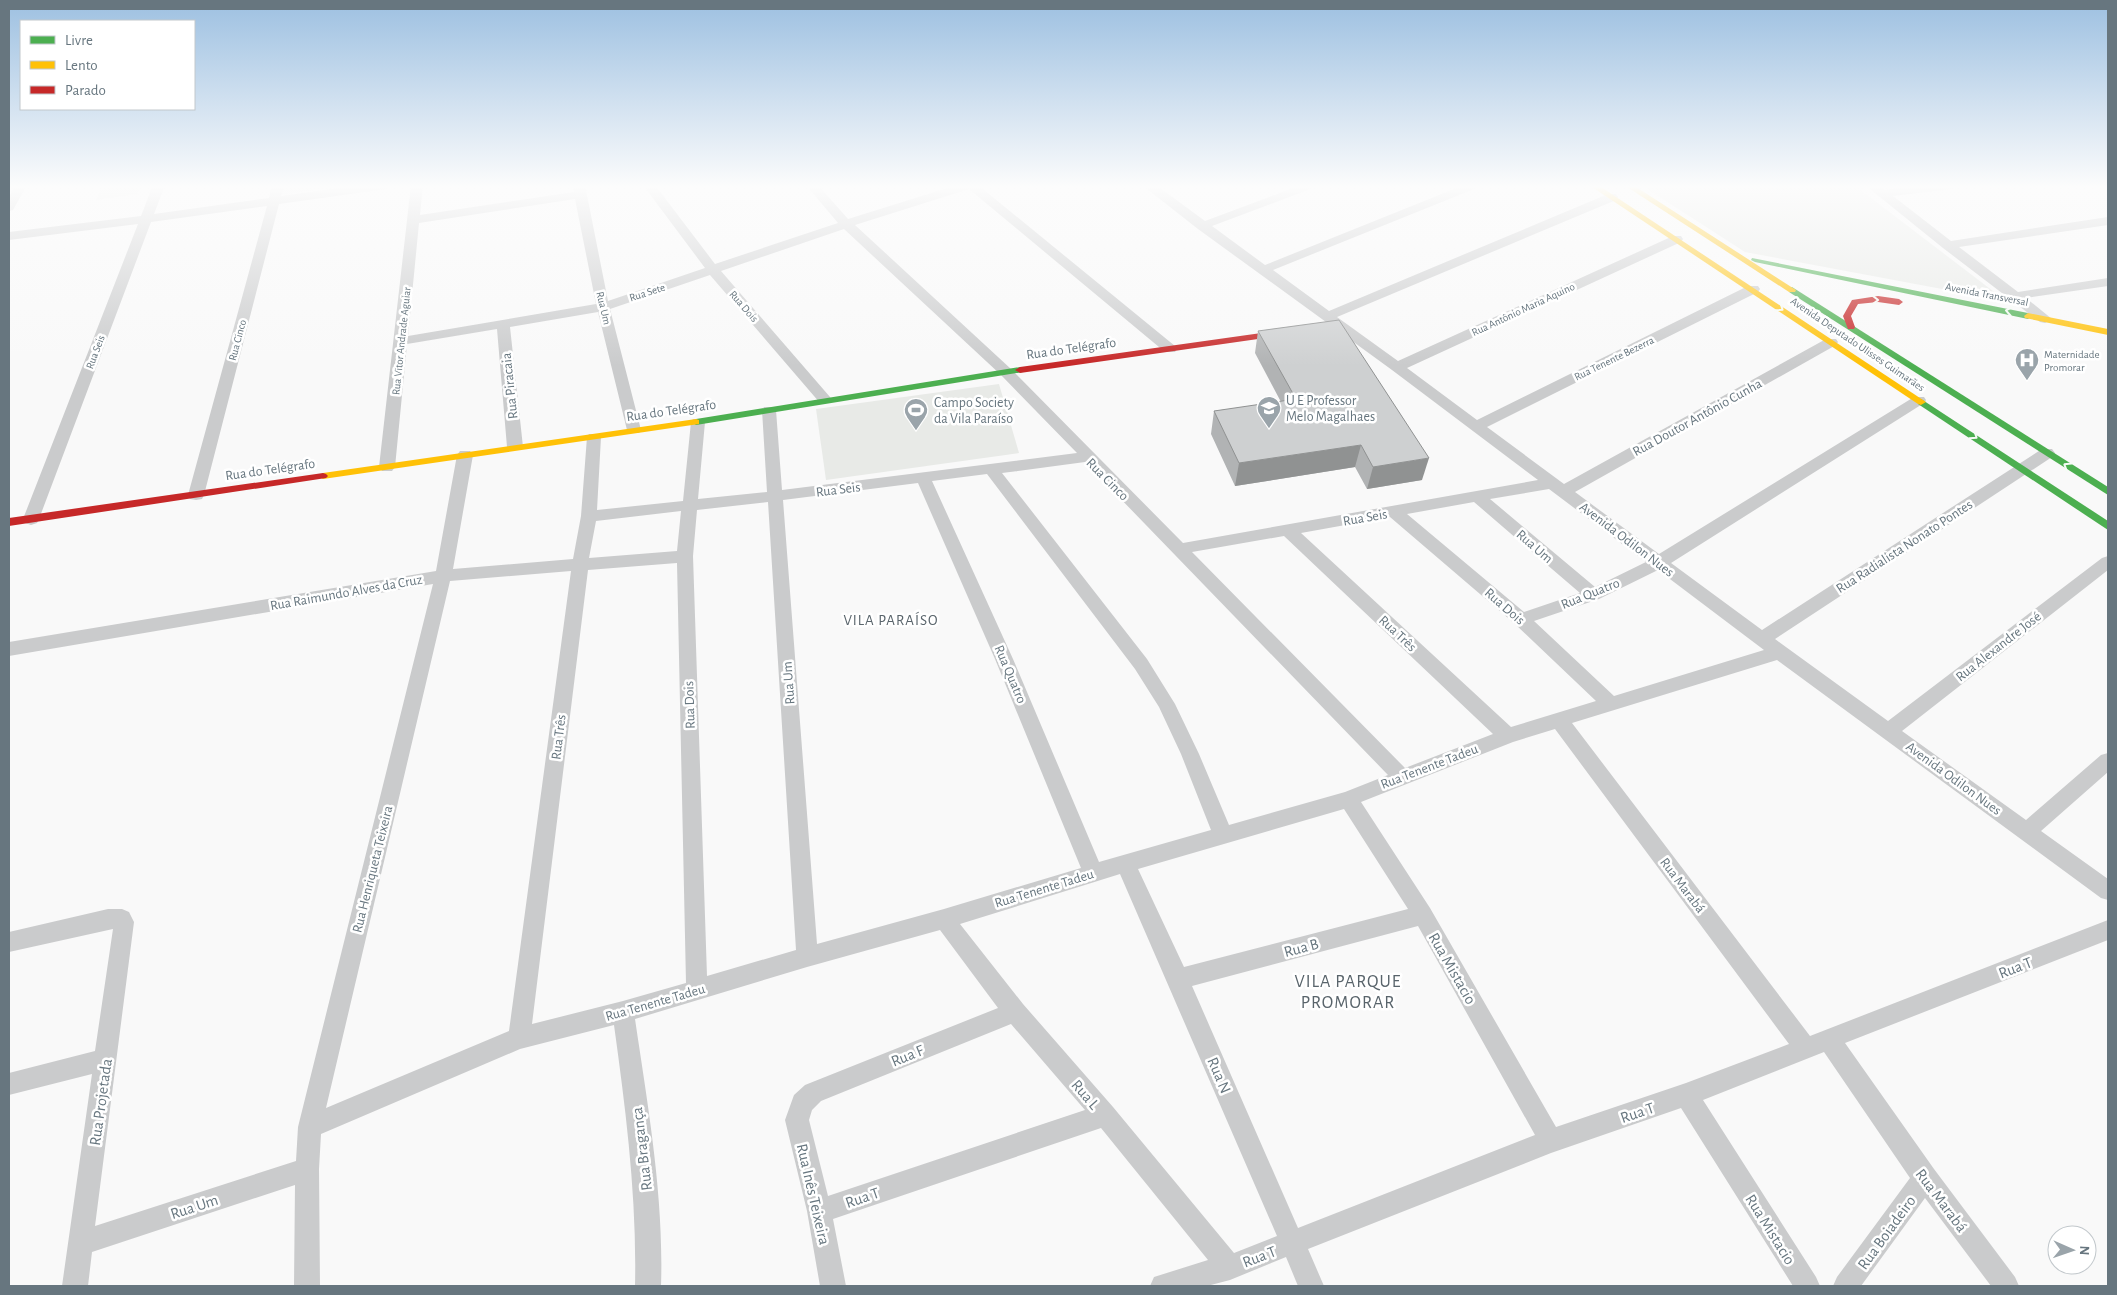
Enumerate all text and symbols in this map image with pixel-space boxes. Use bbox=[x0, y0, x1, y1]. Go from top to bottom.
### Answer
legend bbox=[20, 20, 195, 110]
text: Livre bbox=[65, 33, 93, 48]
text: Lento bbox=[65, 58, 98, 73]
text: Parado bbox=[65, 83, 106, 98]
street label: Rua Antônio Maria Aquino bbox=[1470, 281, 1576, 338]
street label: Avenida Transversal bbox=[1944, 281, 2029, 308]
street label: Rua Sete bbox=[628, 282, 666, 303]
street label: Rua Vitor Andrade Aguiar bbox=[390, 286, 413, 396]
street label: Rua Dois bbox=[727, 289, 760, 324]
street label: Rua Um bbox=[594, 290, 613, 326]
street label: Avenida Deputado Ulisses Guimarães bbox=[1789, 295, 1927, 393]
one-way arrow bbox=[1872, 295, 1880, 305]
one-way arrow bbox=[1775, 302, 1784, 311]
one-way arrow bbox=[2005, 307, 2013, 317]
street label: Rua Cinco bbox=[227, 318, 248, 362]
street label: Rua Seis bbox=[84, 334, 107, 371]
street label: Rua Tenente Bezerra bbox=[1573, 334, 1656, 383]
street label: Rua do Telégrafo bbox=[1025, 336, 1117, 362]
hospital icon: Maternidade Promorar bbox=[2014, 347, 2040, 381]
place label: Maternidade Promorar bbox=[2044, 349, 2100, 373]
street label: Rua Piracaia bbox=[500, 352, 520, 420]
street label: Rua Doutor Antônio Cunha bbox=[1631, 376, 1765, 459]
place label: U E Professor Melo Magalhaes bbox=[1286, 394, 1375, 424]
school or university icon: U E Professor Melo Magalhaes bbox=[1256, 395, 1282, 429]
place label: Campo Society da Vila Paraíso bbox=[934, 396, 1014, 426]
sports icon: Campo Society da Vila Paraíso bbox=[903, 397, 929, 431]
street label: Rua do Telégrafo bbox=[625, 398, 717, 424]
one-way arrow bbox=[1969, 430, 1978, 439]
street label: Rua Cinco bbox=[1083, 456, 1131, 504]
street label: Rua do Telégrafo bbox=[224, 457, 316, 483]
one-way arrow bbox=[2064, 463, 2073, 473]
street label: Rua Seis bbox=[815, 480, 861, 500]
street label: Rua Radialista Nonato Pontes bbox=[1834, 498, 1975, 596]
street label: Avenida Odilon Nues bbox=[1577, 500, 1676, 580]
street label: Rua Seis bbox=[1342, 507, 1388, 529]
street label: Rua Um bbox=[1513, 527, 1555, 566]
street label: Rua Raimundo Alves da Cruz bbox=[269, 573, 424, 613]
street label: Rua Quatro bbox=[1559, 576, 1622, 612]
street label: Rua Dois bbox=[1482, 586, 1527, 628]
street label: Rua Alexandre José bbox=[1953, 609, 2044, 684]
district label: VILA PARAÍSO bbox=[843, 611, 939, 628]
street label: Rua Três bbox=[1376, 613, 1419, 654]
street label: Rua Quatro bbox=[992, 643, 1029, 706]
street label: Rua Um bbox=[781, 661, 797, 705]
street label: Rua Dois bbox=[682, 681, 698, 729]
street label: Rua Três bbox=[549, 714, 569, 761]
street label: Avenida Odilon Nues bbox=[1903, 740, 2004, 818]
street label: Rua Tenente Tadeu bbox=[1379, 742, 1480, 792]
street label: Rua Henriqueta Teixeira bbox=[350, 804, 396, 934]
street label: Rua Marabá bbox=[1657, 855, 1708, 916]
street label: Rua Tenente Tadeu bbox=[993, 867, 1096, 911]
street label: Rua Mistacio bbox=[1425, 930, 1479, 1007]
street label: Rua B bbox=[1282, 936, 1320, 960]
street label: Rua T bbox=[1996, 954, 2035, 982]
district label: VILA PARQUE PROMORAR bbox=[1295, 973, 1401, 1012]
street label: Rua Tenente Tadeu bbox=[604, 982, 707, 1024]
street label: Rua F bbox=[889, 1042, 927, 1070]
street label: Rua N bbox=[1204, 1055, 1234, 1096]
street label: Rua Projetada bbox=[87, 1058, 116, 1147]
street label: Rua L bbox=[1068, 1077, 1102, 1113]
street label: Rua T bbox=[1618, 1100, 1656, 1126]
street label: Rua Bragança bbox=[629, 1106, 655, 1192]
street label: Rua Inês Teixeira bbox=[794, 1142, 832, 1246]
street label: Rua Marabá bbox=[1912, 1166, 1970, 1235]
street label: Rua T bbox=[843, 1185, 881, 1211]
street label: Rua Um bbox=[168, 1192, 220, 1222]
street label: Rua Mistacio bbox=[1742, 1192, 1798, 1268]
street label: Rua Boiadeiro bbox=[1855, 1193, 1919, 1272]
north arrow bbox=[2047, 1225, 2097, 1275]
street label: Rua T bbox=[1240, 1243, 1279, 1271]
text: N bbox=[2077, 1245, 2091, 1256]

